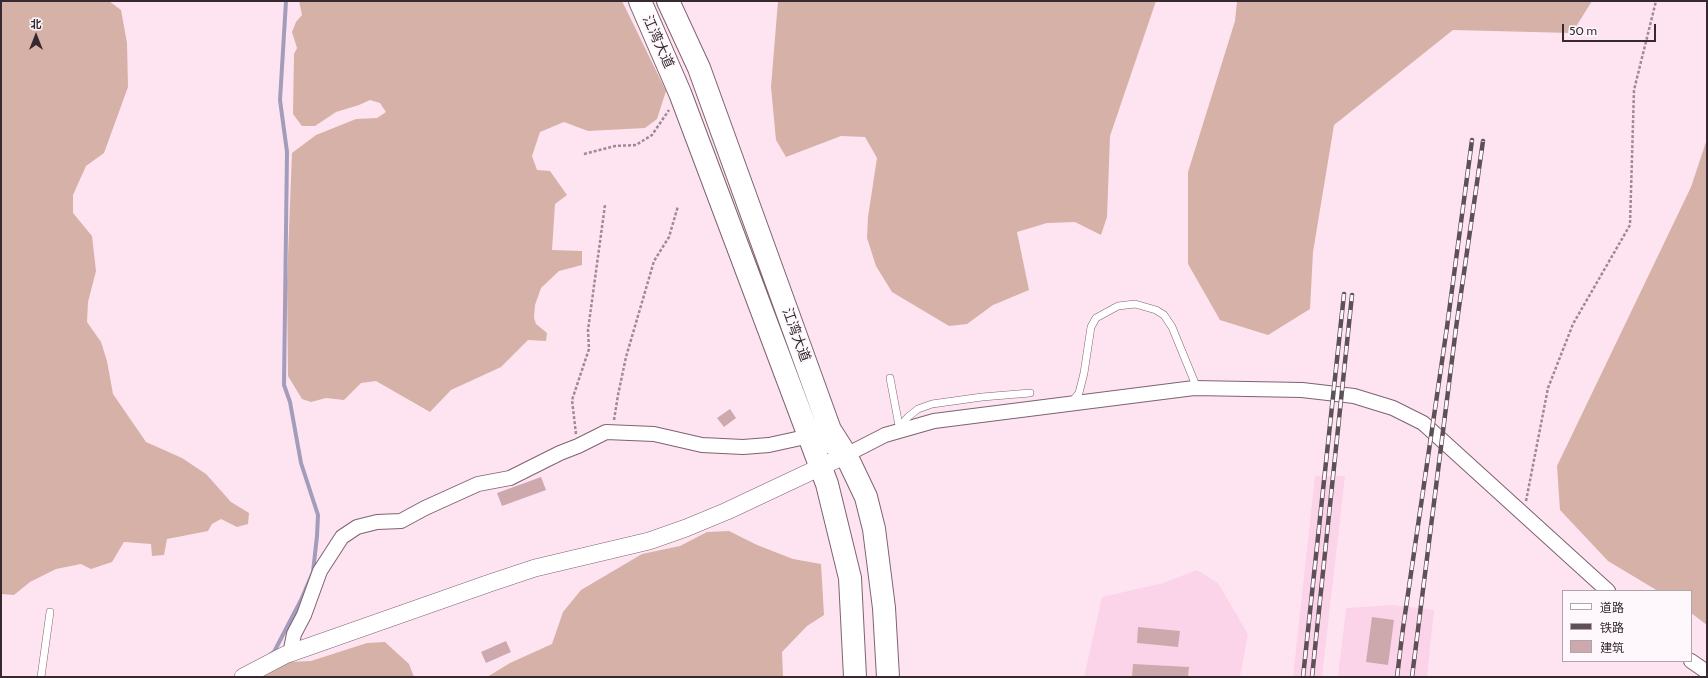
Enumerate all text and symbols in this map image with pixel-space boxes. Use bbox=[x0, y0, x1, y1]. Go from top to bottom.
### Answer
street label: 江湾大道 bbox=[639, 13, 677, 71]
north arrow bbox=[16, 16, 56, 56]
scale bar bbox=[1564, 16, 1658, 42]
text: 北 bbox=[31, 17, 42, 31]
text: 50 m bbox=[1569, 23, 1597, 38]
street label: 江湾大道 bbox=[779, 306, 813, 364]
legend bbox=[1562, 590, 1692, 662]
text: 道路 bbox=[1600, 600, 1624, 615]
text: 铁路 bbox=[1600, 620, 1624, 635]
text: 建筑 bbox=[1600, 640, 1624, 655]

